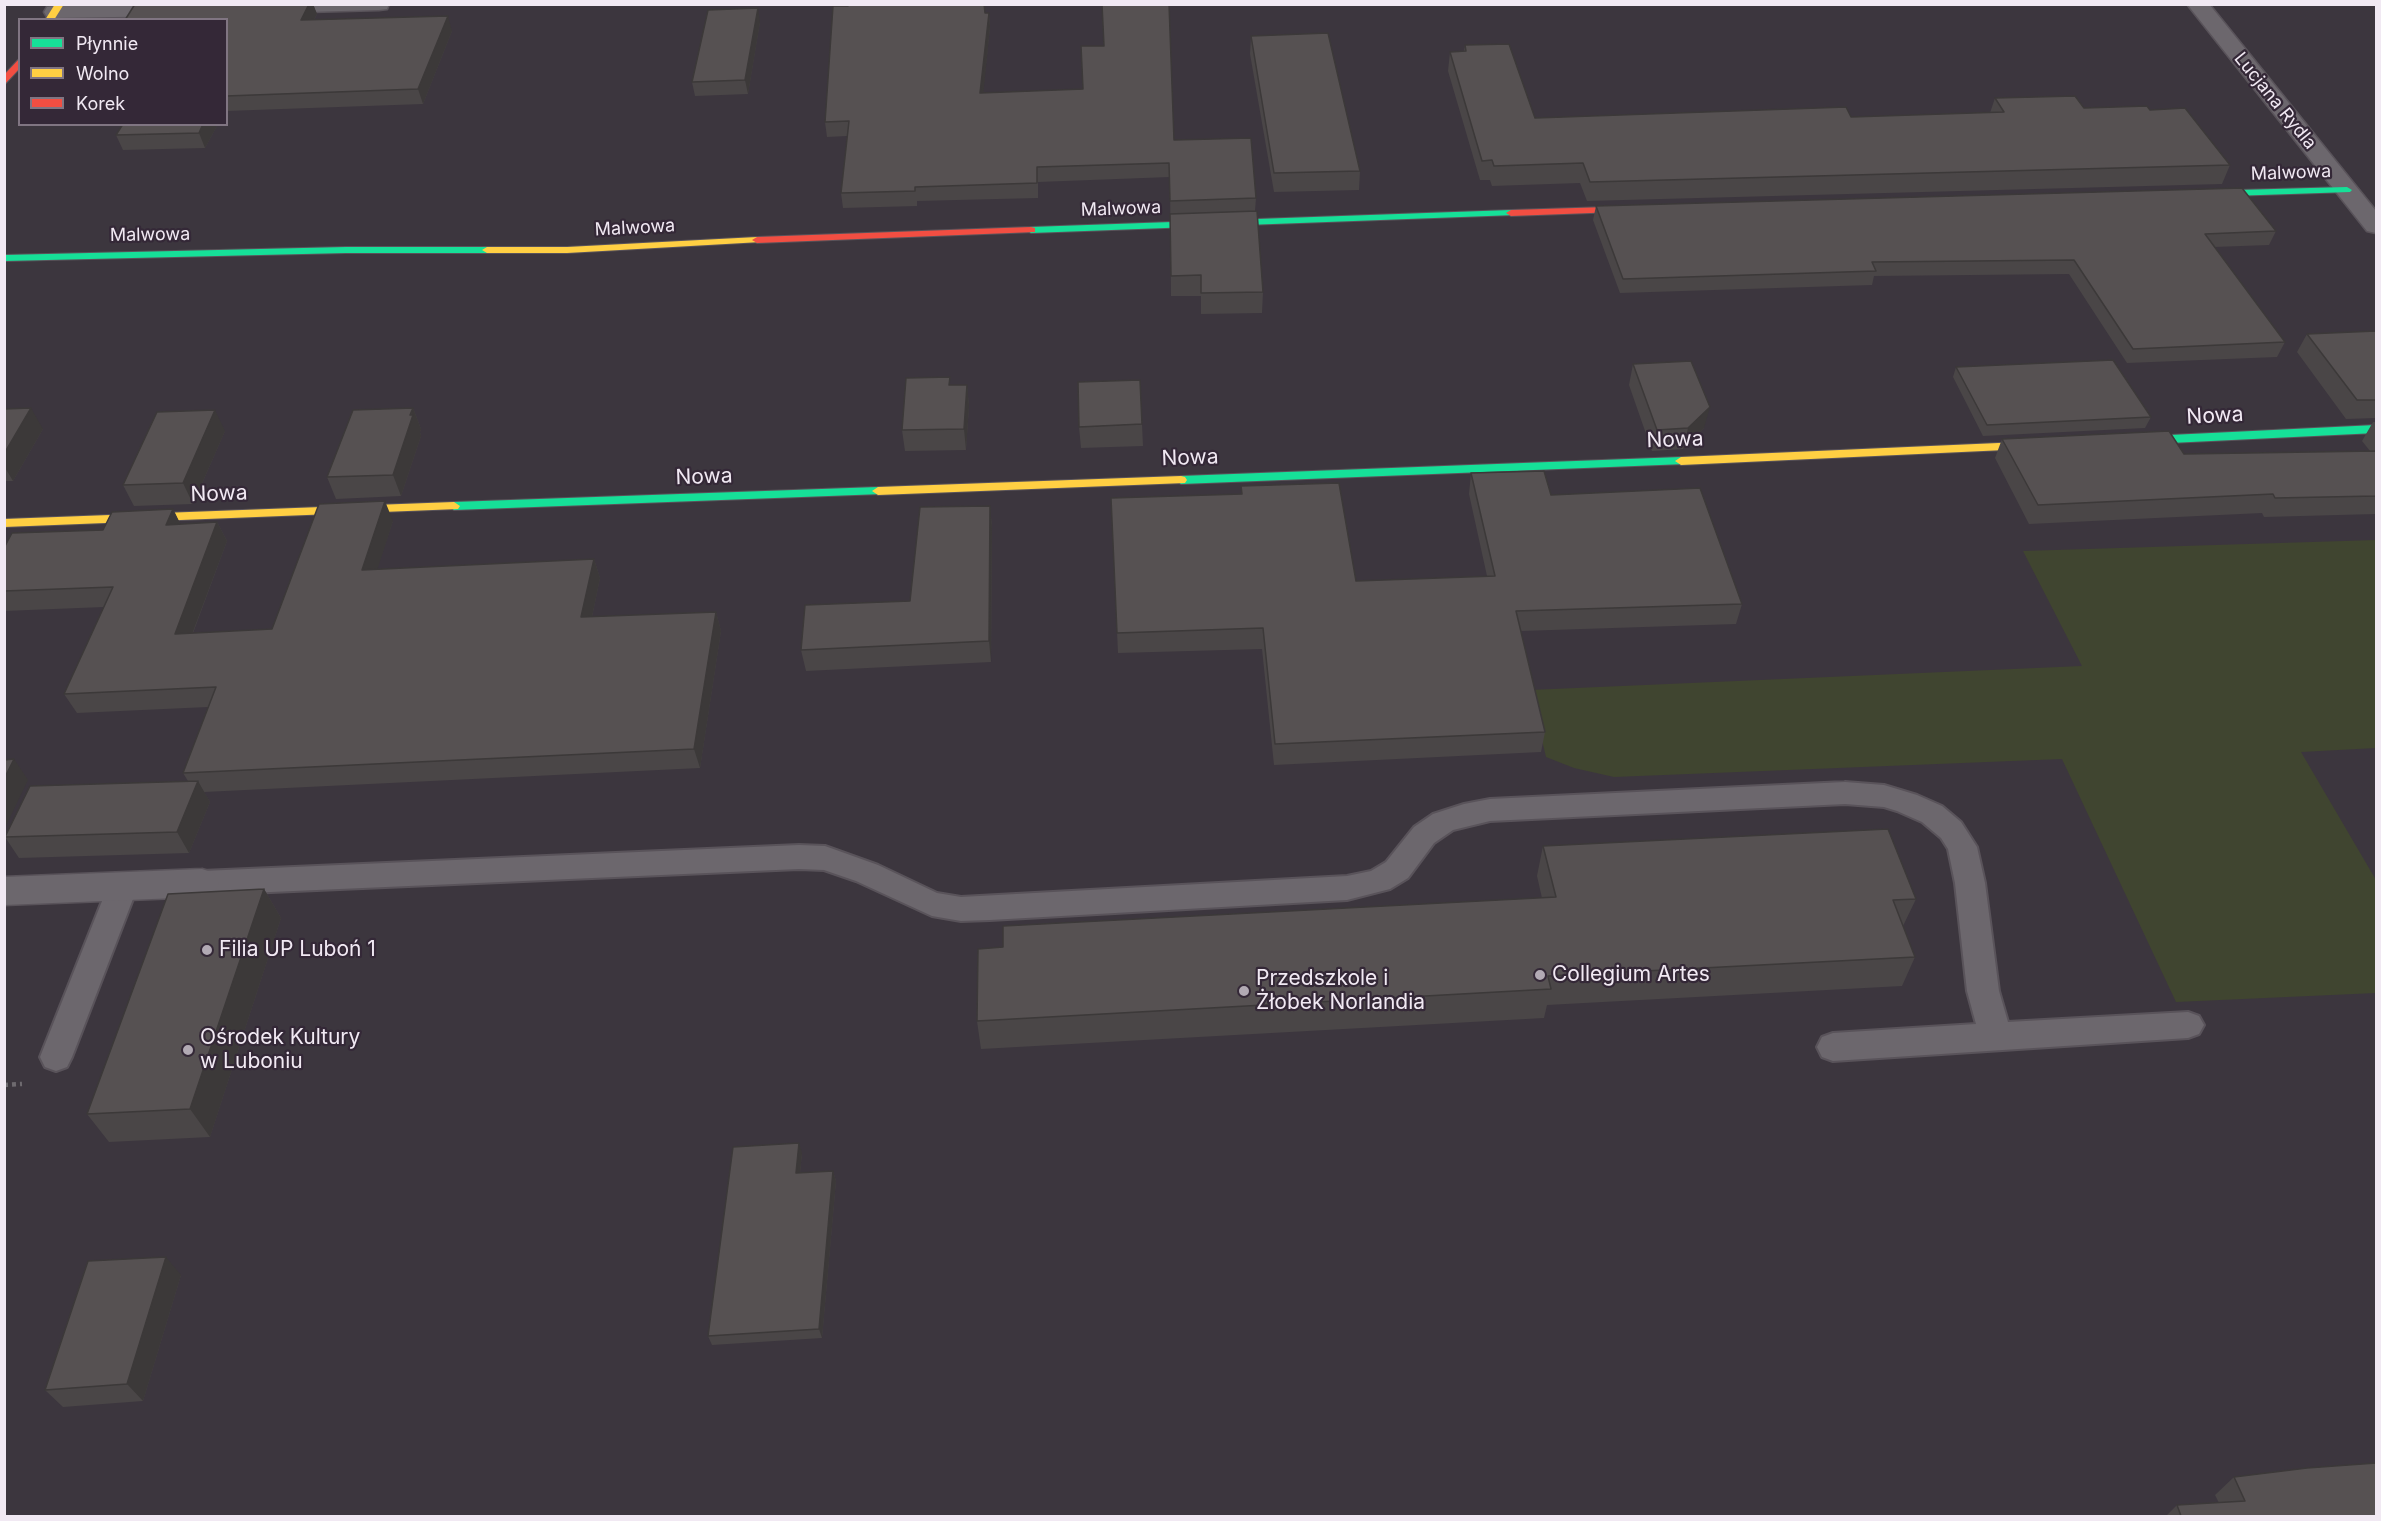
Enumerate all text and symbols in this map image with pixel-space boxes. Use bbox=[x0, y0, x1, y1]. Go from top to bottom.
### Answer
legend bbox=[18, 18, 228, 126]
text: Płynnie bbox=[76, 33, 138, 54]
street label: Lucjana Rydla bbox=[2229, 48, 2321, 154]
text: Wolno bbox=[76, 63, 129, 84]
text: Korek bbox=[76, 93, 125, 114]
street label: Malwowa bbox=[2250, 161, 2332, 185]
street label: Malwowa bbox=[1080, 197, 1162, 221]
street label: Malwowa bbox=[594, 215, 676, 241]
street label: Malwowa bbox=[110, 223, 190, 247]
street label: Nowa bbox=[2186, 402, 2244, 430]
street label: Nowa bbox=[1646, 426, 1704, 454]
street label: Nowa bbox=[1161, 444, 1219, 472]
street label: Nowa bbox=[675, 463, 733, 491]
street label: Nowa bbox=[190, 480, 248, 508]
place label: Filia UP Luboń 1 bbox=[219, 937, 376, 963]
marker: Filia UP Luboń 1 bbox=[200, 943, 214, 957]
place label: Collegium Artes bbox=[1552, 962, 1710, 988]
place label: Przedszkole i Żłobek Norlandia bbox=[1256, 966, 1425, 1016]
marker: Collegium Artes bbox=[1533, 968, 1547, 982]
marker: Przedszkole i Żłobek Norlandia bbox=[1237, 984, 1251, 998]
place label: Ośrodek Kultury w Luboniu bbox=[200, 1025, 360, 1075]
marker: Ośrodek Kultury w Luboniu bbox=[181, 1043, 195, 1057]

